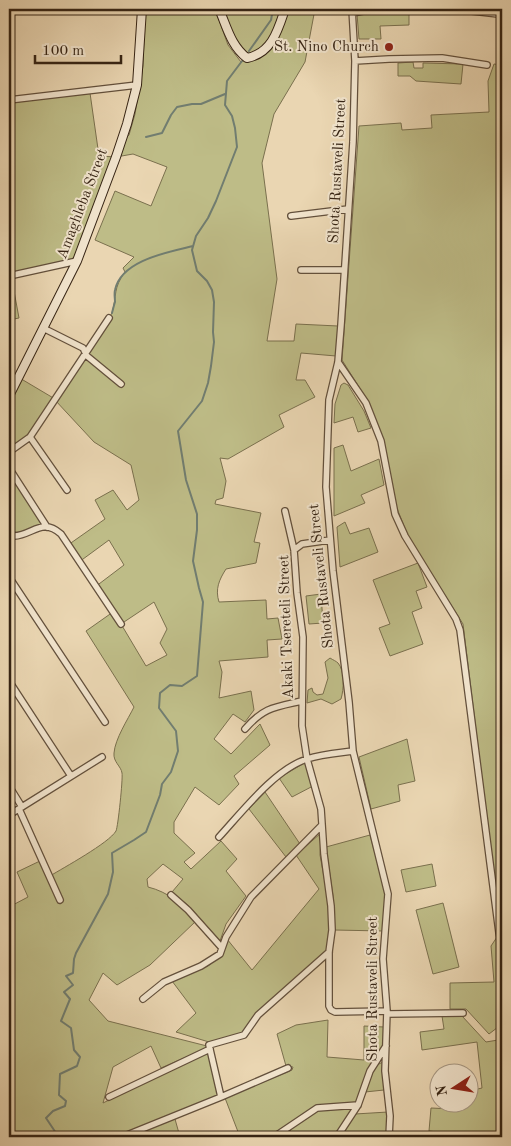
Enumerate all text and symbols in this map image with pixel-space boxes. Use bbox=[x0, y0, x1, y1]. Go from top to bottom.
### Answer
scale bar bbox=[35, 32, 121, 64]
place label: St. Nino Church bbox=[274, 40, 379, 55]
marker: St. Nino Church bbox=[383, 41, 395, 53]
text: 100 m bbox=[42, 44, 84, 59]
street label: Shota Rustaveli Street bbox=[327, 98, 349, 244]
street label: Amaghleba Street bbox=[55, 147, 111, 261]
street label: Shota Rustaveli Street bbox=[307, 503, 337, 649]
street label: Akaki Tsereteli Street bbox=[277, 555, 297, 699]
street label: Shota Rustaveli Street bbox=[366, 916, 381, 1062]
north arrow bbox=[428, 1064, 478, 1114]
text: N bbox=[434, 1084, 450, 1097]

